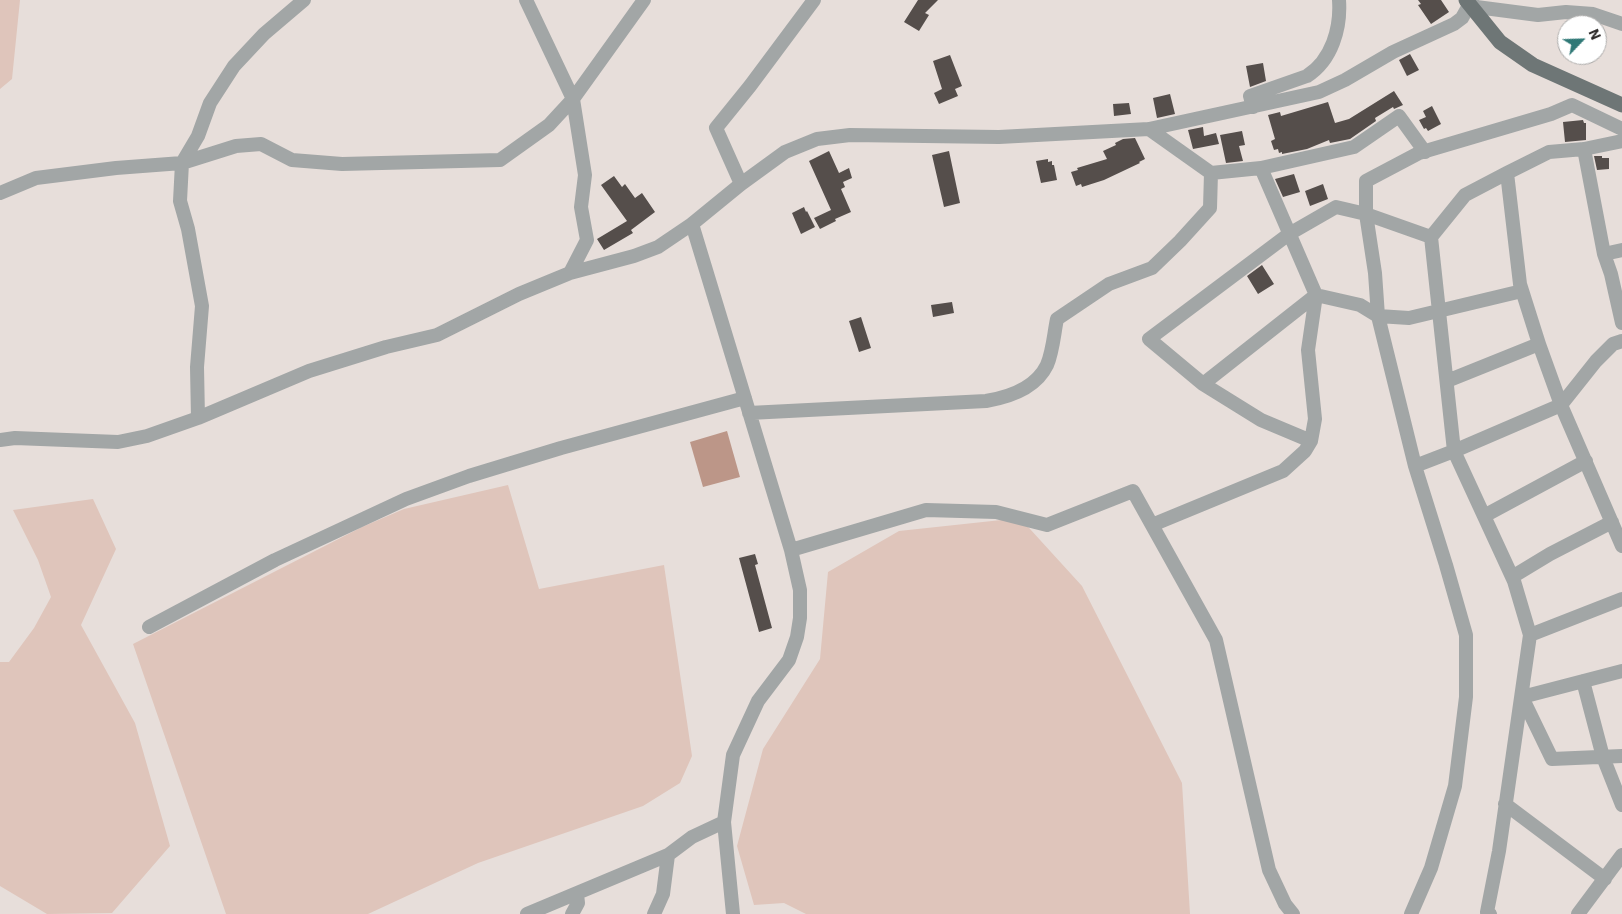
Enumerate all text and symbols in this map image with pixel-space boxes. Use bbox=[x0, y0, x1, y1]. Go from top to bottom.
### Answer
north arrow bbox=[1557, 15, 1607, 65]
text: N bbox=[1585, 26, 1605, 43]

